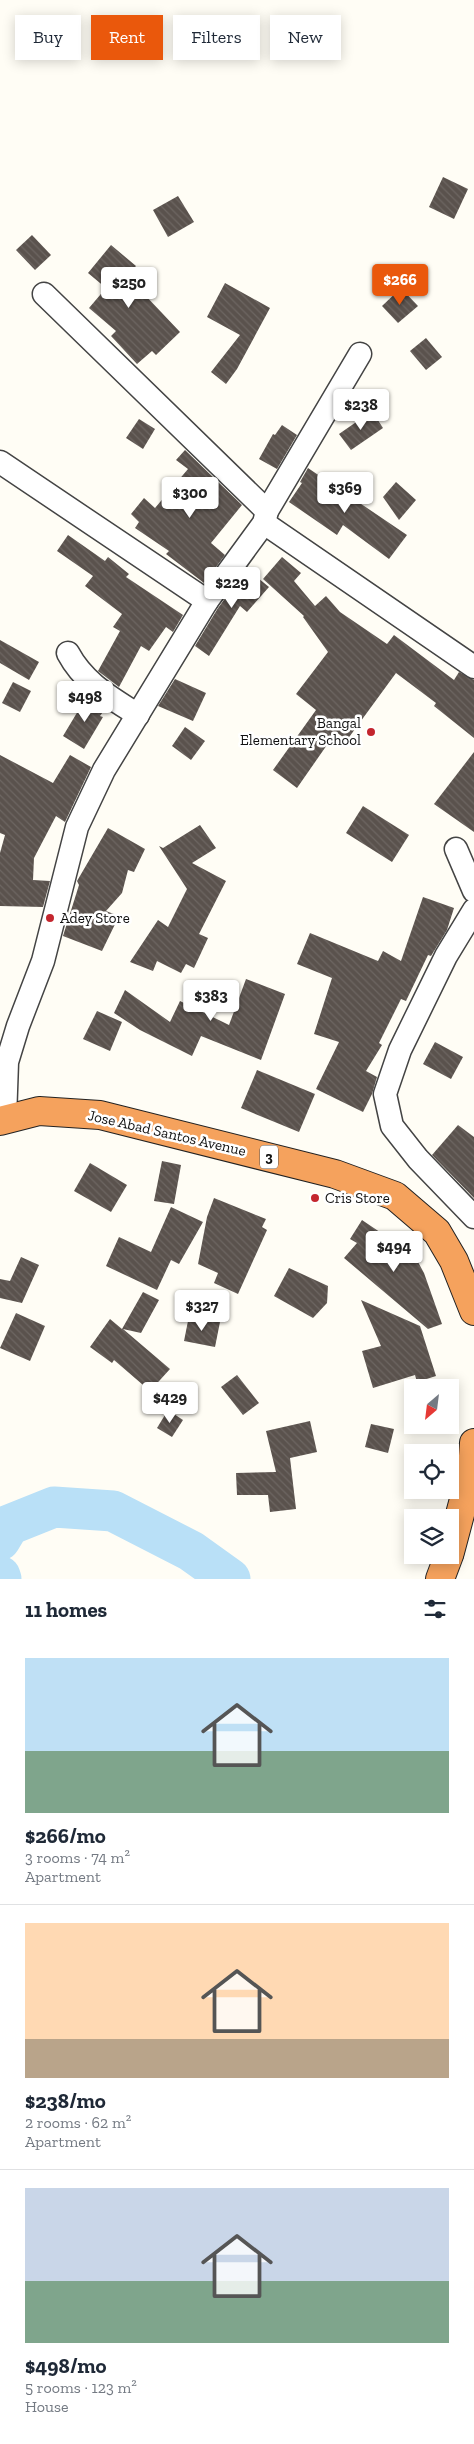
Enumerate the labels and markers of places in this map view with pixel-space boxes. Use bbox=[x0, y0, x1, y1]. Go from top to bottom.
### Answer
pin: $266 bbox=[370, 264, 430, 306]
pin: $250 bbox=[99, 266, 159, 309]
pin: $238 bbox=[331, 388, 391, 431]
pin: $369 bbox=[315, 472, 375, 514]
pin: $300 bbox=[160, 476, 220, 519]
pin: $229 bbox=[202, 566, 262, 609]
pin: $498 bbox=[55, 680, 115, 723]
place label: Bangal Elementary School bbox=[240, 714, 361, 749]
marker: Bangal Elementary School bbox=[365, 726, 377, 738]
place label: Adey Store bbox=[60, 909, 130, 927]
marker: Adey Store bbox=[44, 912, 56, 924]
pin: $383 bbox=[181, 980, 241, 1022]
place label: Cris Store bbox=[325, 1189, 390, 1207]
marker: Cris Store bbox=[309, 1192, 321, 1204]
pin: $494 bbox=[364, 1230, 424, 1273]
pin: $327 bbox=[172, 1290, 232, 1332]
pin: $429 bbox=[140, 1382, 200, 1424]

